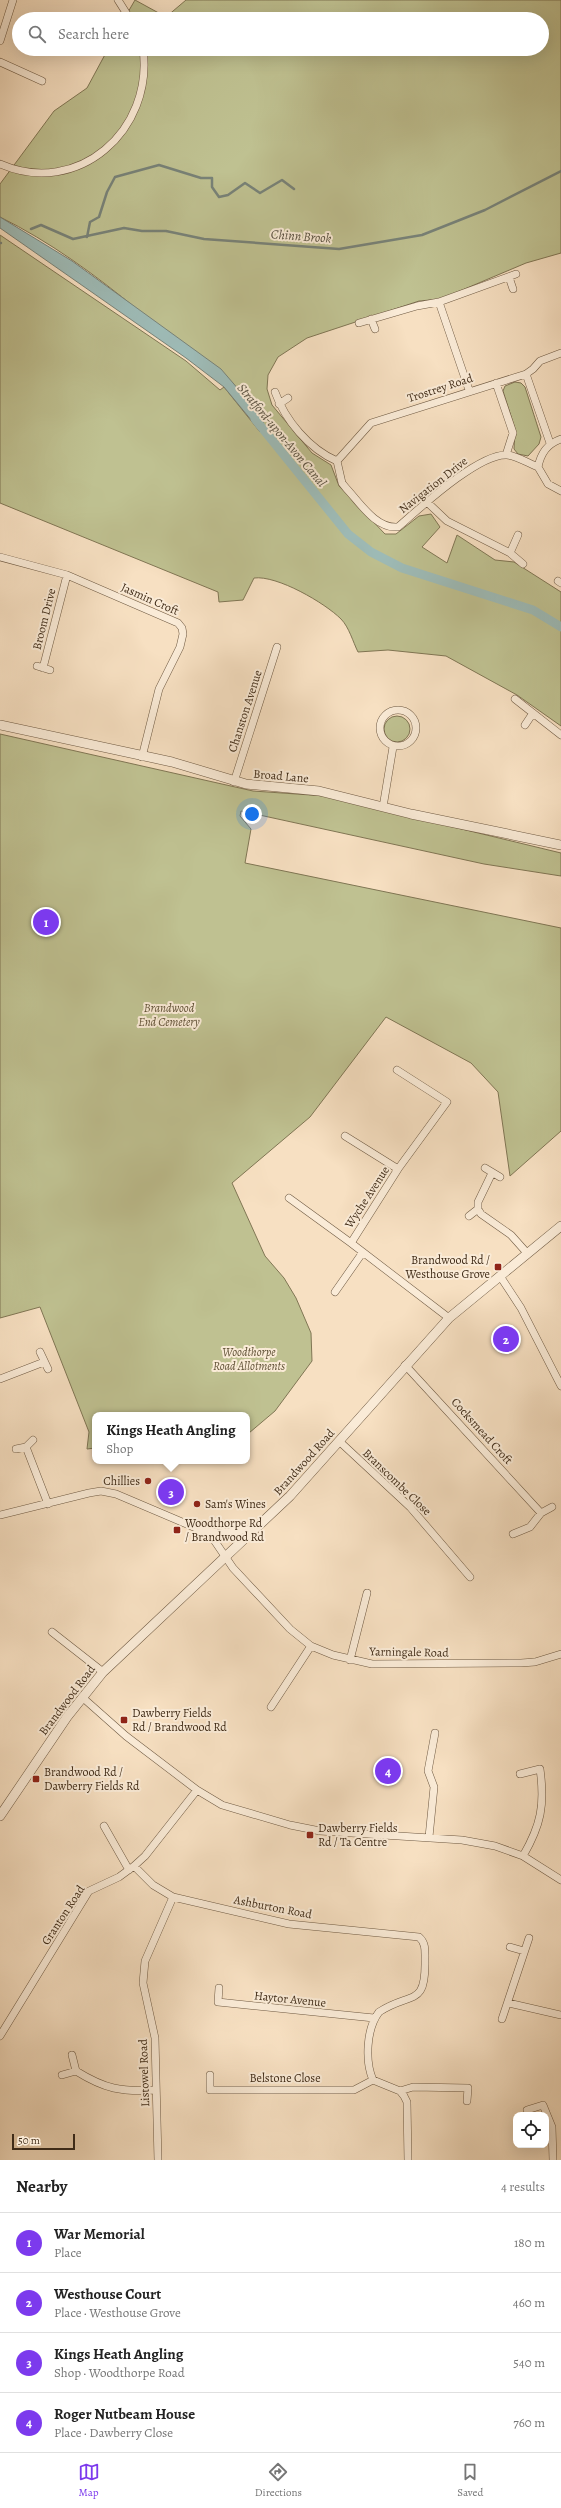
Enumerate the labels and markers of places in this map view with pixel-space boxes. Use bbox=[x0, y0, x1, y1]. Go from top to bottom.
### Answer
pin: 1 bbox=[33, 907, 59, 937]
place label: Brandwood Rd / Westhouse Grove bbox=[405, 1252, 490, 1282]
marker: Brandwood Rd / Westhouse Grove bbox=[493, 1262, 503, 1272]
pin: 2 bbox=[493, 1324, 519, 1354]
place label: Chillies bbox=[103, 1473, 140, 1489]
marker: Chillies bbox=[143, 1476, 153, 1486]
pin: 3 bbox=[158, 1477, 184, 1507]
place label: Sam's Wines bbox=[205, 1496, 266, 1512]
marker: Sam's Wines bbox=[192, 1499, 202, 1509]
place label: Woodthorpe Rd / Brandwood Rd bbox=[184, 1515, 264, 1545]
marker: Woodthorpe Rd / Brandwood Rd bbox=[172, 1525, 182, 1535]
place label: Dawberry Fields Rd / Brandwood Rd bbox=[132, 1705, 227, 1735]
marker: Dawberry Fields Rd / Brandwood Rd bbox=[119, 1715, 129, 1725]
pin: 4 bbox=[375, 1756, 401, 1786]
place label: Brandwood Rd / Dawberry Fields Rd bbox=[44, 1764, 140, 1794]
marker: Brandwood Rd / Dawberry Fields Rd bbox=[31, 1774, 41, 1784]
place label: Dawberry Fields Rd / Ta Centre bbox=[318, 1820, 398, 1850]
marker: Dawberry Fields Rd / Ta Centre bbox=[305, 1830, 315, 1840]

